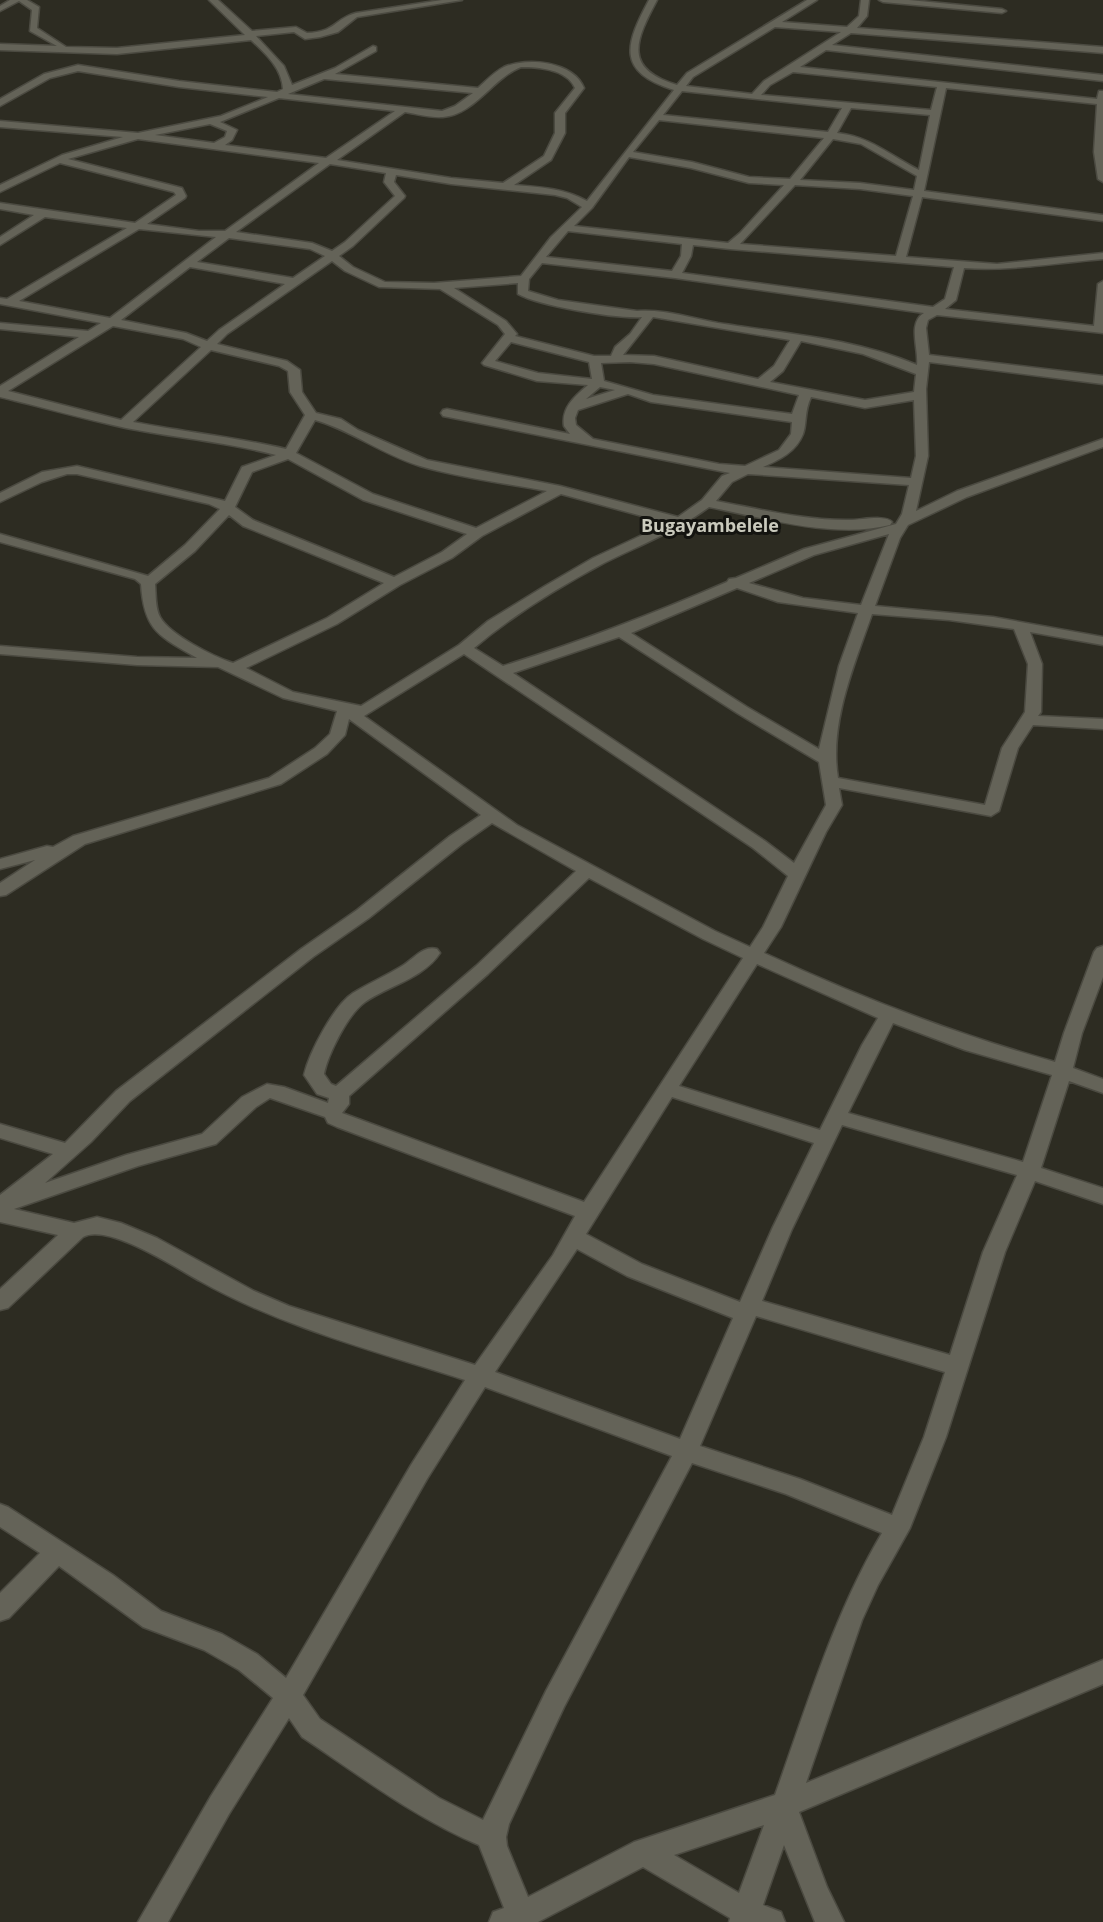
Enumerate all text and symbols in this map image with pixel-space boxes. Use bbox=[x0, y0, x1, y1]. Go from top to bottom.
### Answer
district label: Bugayambelele bbox=[641, 513, 779, 537]

